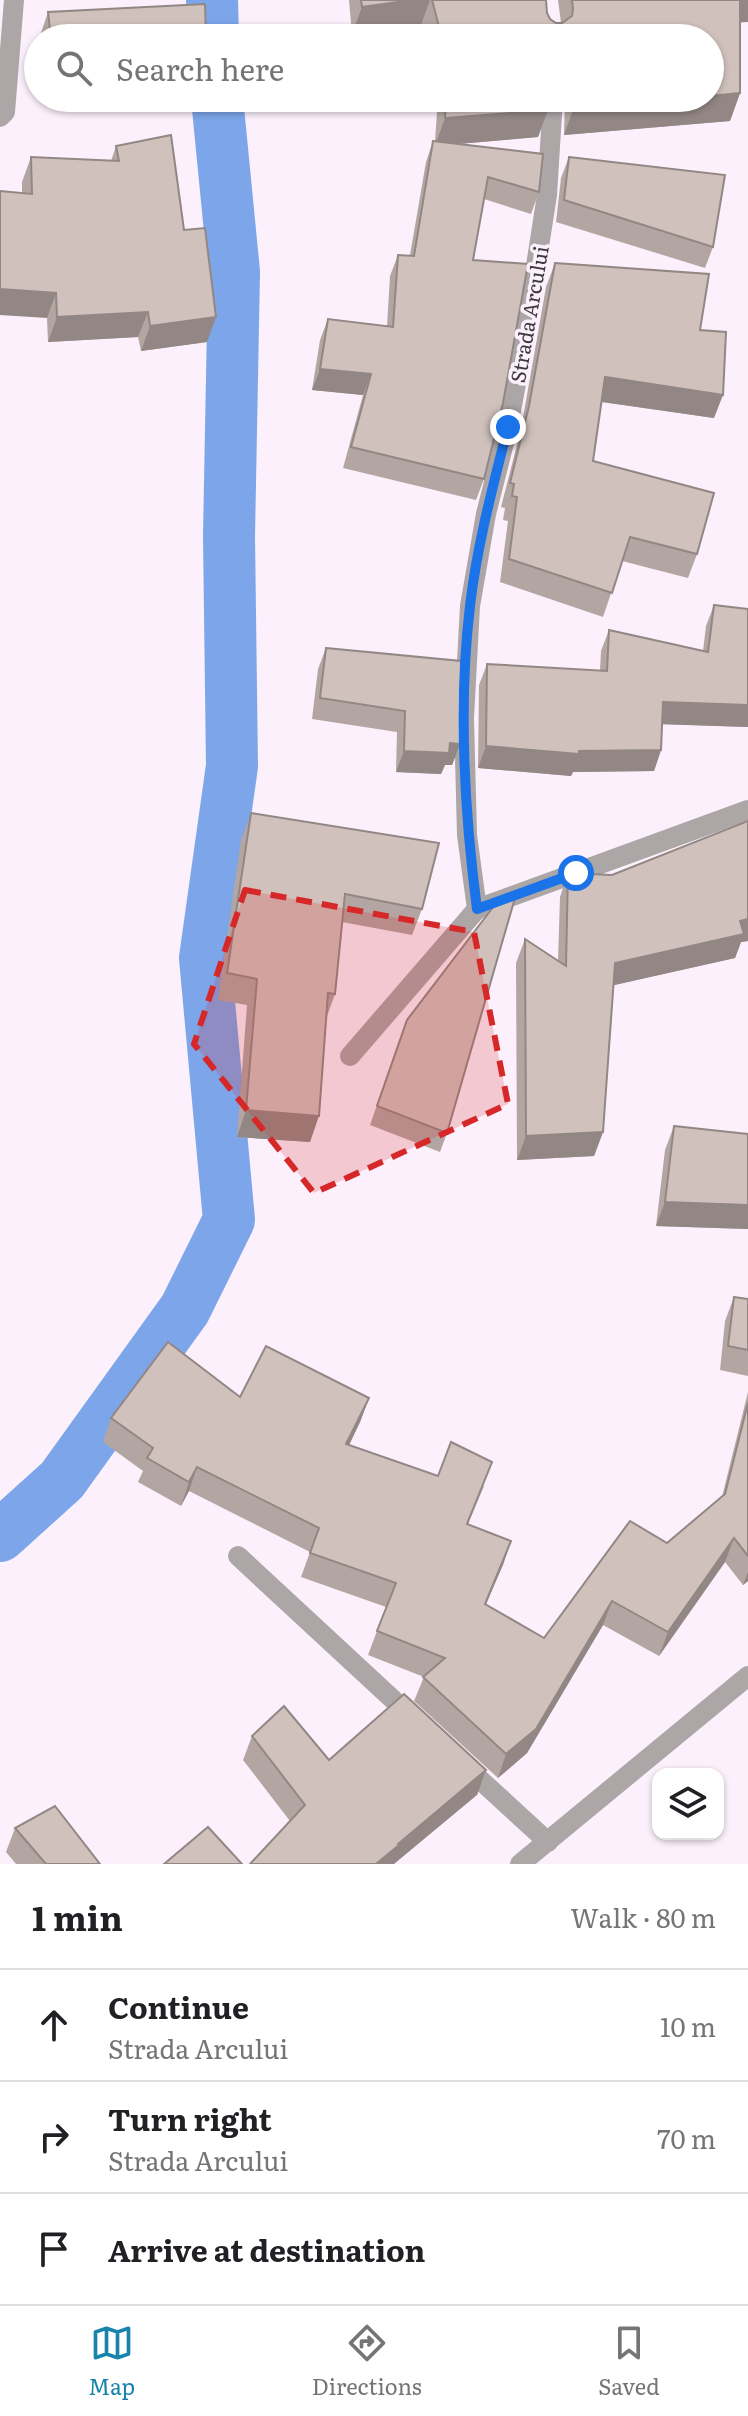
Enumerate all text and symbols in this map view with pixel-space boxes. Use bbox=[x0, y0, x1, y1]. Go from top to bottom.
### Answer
search box bbox=[24, 24, 724, 112]
icon: search bbox=[52, 46, 96, 90]
text: Search here bbox=[116, 46, 284, 90]
street label: Strada Arcului bbox=[501, 243, 555, 385]
route end bbox=[490, 409, 526, 445]
route start bbox=[558, 855, 594, 891]
map controls bbox=[652, 1768, 724, 1840]
button: layers bbox=[652, 1768, 724, 1840]
text: 1 min bbox=[32, 1891, 123, 1941]
text: Walk · 80 m bbox=[571, 1897, 716, 1936]
text: Continue bbox=[108, 1984, 249, 2028]
icon: ahead bbox=[32, 2003, 76, 2047]
text: 10 m bbox=[660, 2006, 716, 2045]
text: Strada Arcului bbox=[108, 2028, 288, 2067]
text: Turn right bbox=[108, 2096, 272, 2140]
icon: right bbox=[32, 2115, 76, 2159]
text: 70 m bbox=[657, 2118, 716, 2157]
text: Strada Arcului bbox=[108, 2140, 288, 2179]
icon: arrive bbox=[32, 2227, 76, 2271]
text: Arrive at destination bbox=[108, 2227, 425, 2271]
tab: Map bbox=[88, 2321, 135, 2402]
tab: Directions bbox=[312, 2321, 422, 2402]
tab: Saved bbox=[598, 2321, 660, 2402]

